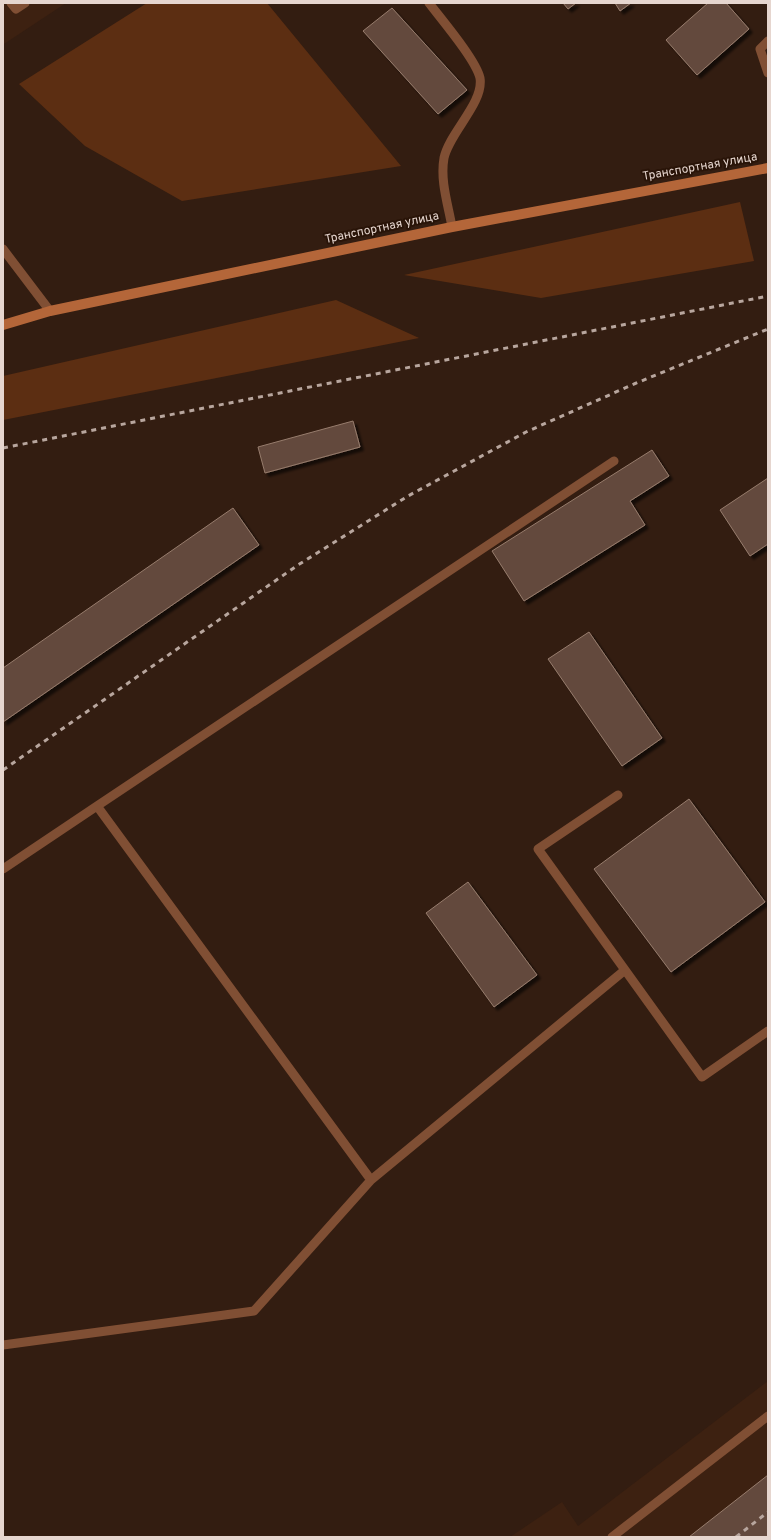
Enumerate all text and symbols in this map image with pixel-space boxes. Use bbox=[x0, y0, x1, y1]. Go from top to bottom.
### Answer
street label: Транспортная улица bbox=[641, 149, 759, 185]
street label: Транспортная улица bbox=[324, 208, 440, 248]

